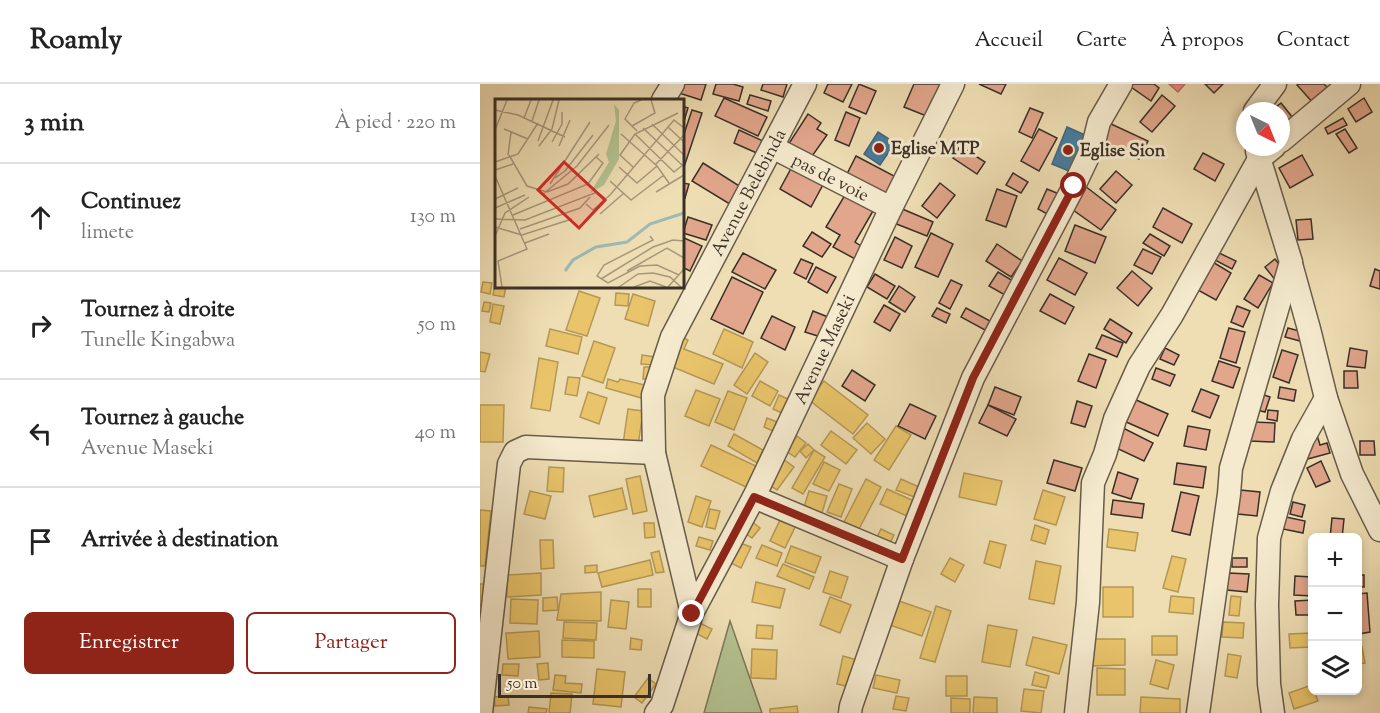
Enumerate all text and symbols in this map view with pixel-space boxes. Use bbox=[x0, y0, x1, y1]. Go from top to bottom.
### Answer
text: Roamly bbox=[30, 21, 122, 61]
text: Accueil bbox=[975, 26, 1043, 56]
text: Carte bbox=[1076, 26, 1127, 56]
text: À propos bbox=[1160, 26, 1244, 56]
text: Contact bbox=[1277, 26, 1350, 56]
inset map bbox=[495, 99, 684, 288]
north arrow bbox=[1236, 102, 1290, 156]
text: 3 min bbox=[24, 105, 84, 142]
text: À pied · 220 m bbox=[335, 109, 456, 138]
street label: Avenue Belebinda bbox=[706, 125, 794, 262]
place label: Eglise MTP bbox=[891, 137, 979, 163]
place label: Eglise Sion bbox=[1080, 139, 1166, 165]
marker: Eglise MTP bbox=[872, 141, 886, 155]
marker: Eglise Sion bbox=[1061, 143, 1075, 157]
street label: pas de voie bbox=[787, 148, 873, 210]
route start bbox=[1060, 172, 1086, 198]
text: Continuez bbox=[81, 187, 181, 219]
icon: ahead bbox=[24, 201, 57, 234]
text: 130 m bbox=[410, 203, 456, 232]
text: limete bbox=[81, 219, 134, 248]
street label: Avenue Maseki bbox=[789, 291, 863, 409]
text: Tournez à droite bbox=[81, 295, 235, 327]
icon: right bbox=[24, 309, 57, 342]
text: 50 m bbox=[418, 311, 456, 340]
text: Tunelle Kingabwa bbox=[81, 327, 235, 356]
text: Tournez à gauche bbox=[81, 403, 244, 435]
icon: left bbox=[24, 417, 57, 450]
text: 40 m bbox=[415, 419, 456, 448]
text: Avenue Maseki bbox=[81, 435, 213, 464]
icon: arrive bbox=[24, 525, 57, 558]
text: Arrivée à destination bbox=[81, 525, 278, 557]
map controls bbox=[1308, 533, 1362, 695]
button: + bbox=[1308, 533, 1362, 587]
button: − bbox=[1308, 587, 1362, 641]
route end bbox=[678, 600, 704, 626]
button: Enregistrer bbox=[24, 612, 234, 674]
button: Partager bbox=[246, 612, 456, 674]
button: layers bbox=[1308, 641, 1362, 695]
scale bar bbox=[498, 671, 651, 698]
text: 50 m bbox=[507, 673, 538, 696]

